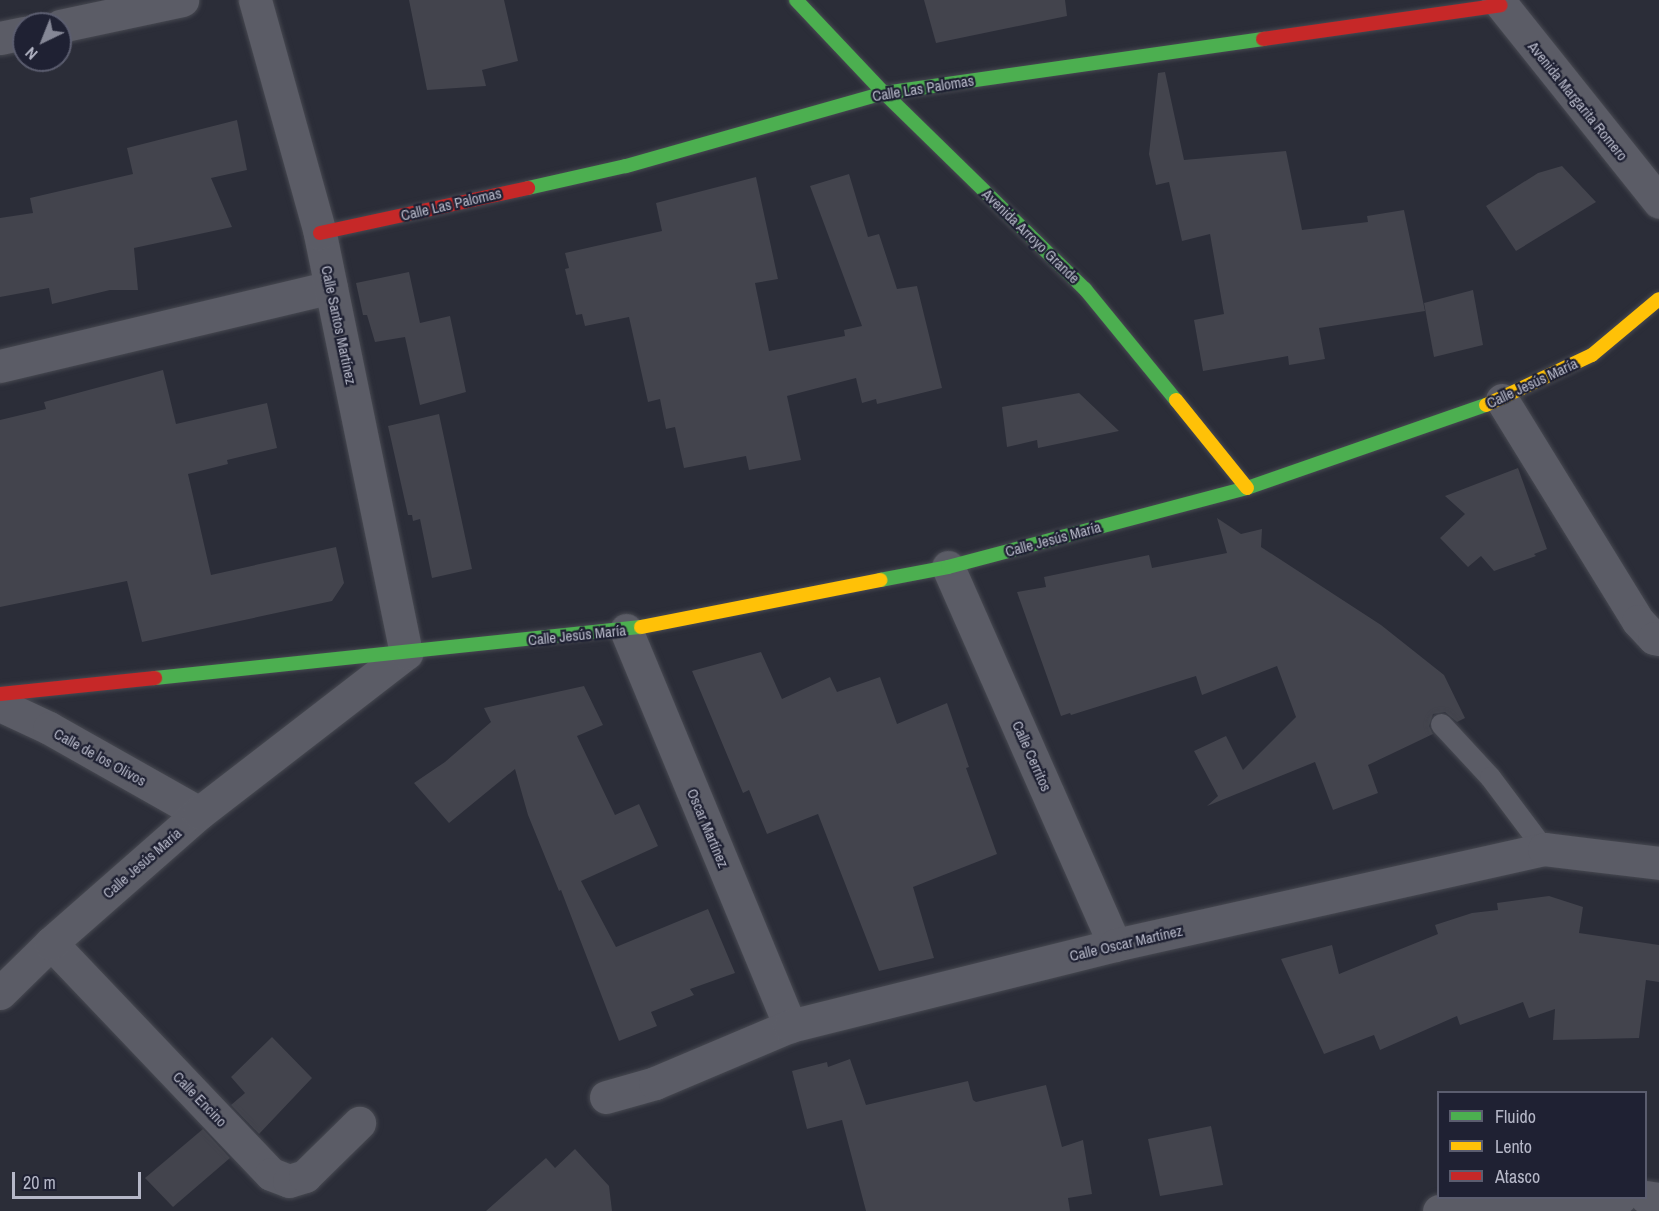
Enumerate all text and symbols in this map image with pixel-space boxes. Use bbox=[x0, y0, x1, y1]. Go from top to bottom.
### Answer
north arrow bbox=[12, 12, 72, 72]
street label: Avenida Margarita Romero bbox=[1524, 38, 1632, 164]
text: N bbox=[20, 42, 42, 65]
street label: Calle Las Palomas bbox=[871, 71, 975, 105]
street label: Calle Las Palomas bbox=[399, 184, 503, 224]
street label: Avenida Arroyo Grande bbox=[978, 185, 1084, 287]
street label: Calle Santos Martínez bbox=[318, 264, 360, 386]
street label: Calle Jesús María bbox=[1484, 354, 1580, 412]
street label: Calle Jesús María bbox=[1003, 518, 1103, 560]
street label: Calle Jesús María bbox=[527, 621, 627, 649]
street label: Calle Cerritos bbox=[1008, 718, 1056, 794]
street label: Calle de los Olivos bbox=[51, 724, 149, 790]
street label: Oscar Martínez bbox=[683, 786, 733, 870]
street label: Calle Jesús María bbox=[99, 824, 185, 902]
street label: Calle Oscar Martínez bbox=[1068, 921, 1184, 965]
street label: Calle Encino bbox=[169, 1068, 231, 1130]
legend bbox=[1437, 1091, 1647, 1199]
text: Fluido bbox=[1495, 1104, 1536, 1129]
text: Lento bbox=[1495, 1134, 1532, 1159]
scale bar bbox=[15, 1160, 144, 1198]
text: Atasco bbox=[1495, 1164, 1540, 1189]
text: 20 m bbox=[23, 1170, 56, 1195]

